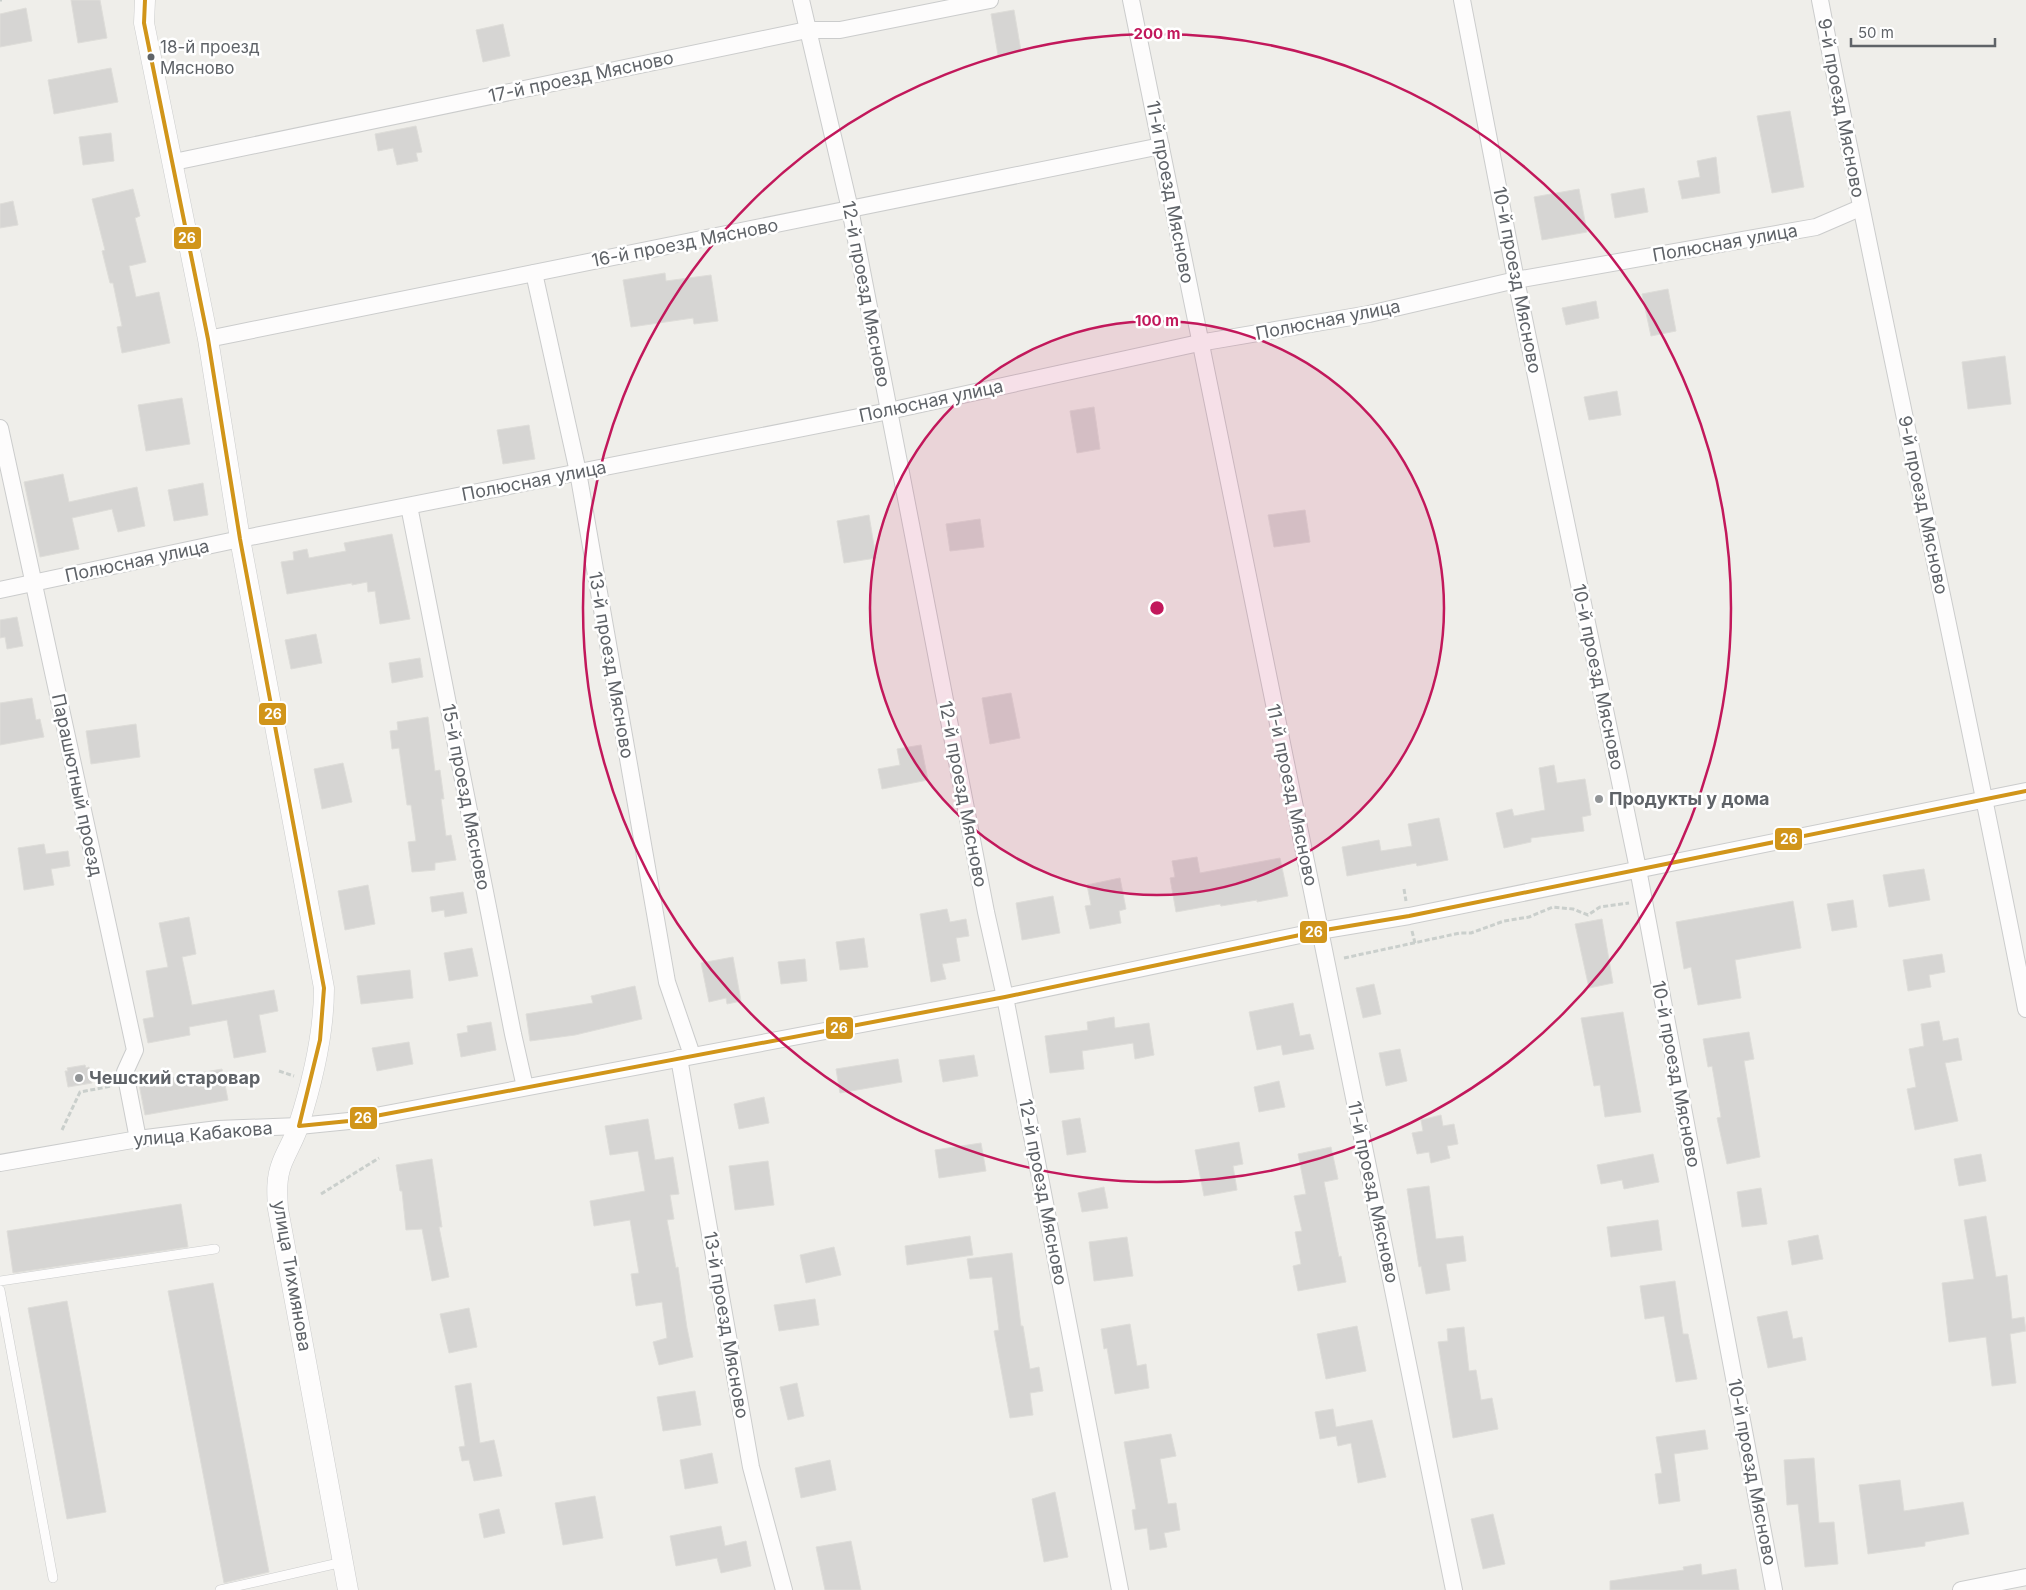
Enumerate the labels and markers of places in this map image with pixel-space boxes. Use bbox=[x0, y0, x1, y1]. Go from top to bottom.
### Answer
place label: 18-й проезд Мясново bbox=[160, 37, 260, 78]
marker: 18-й проезд Мясново bbox=[146, 52, 156, 62]
centre of rings bbox=[1148, 599, 1166, 617]
place label: Продукты у дома bbox=[1609, 788, 1770, 809]
marker: Продукты у дома bbox=[1593, 793, 1605, 805]
place label: Чешский старовар bbox=[89, 1067, 260, 1088]
marker: Чешский старовар bbox=[73, 1072, 85, 1084]

